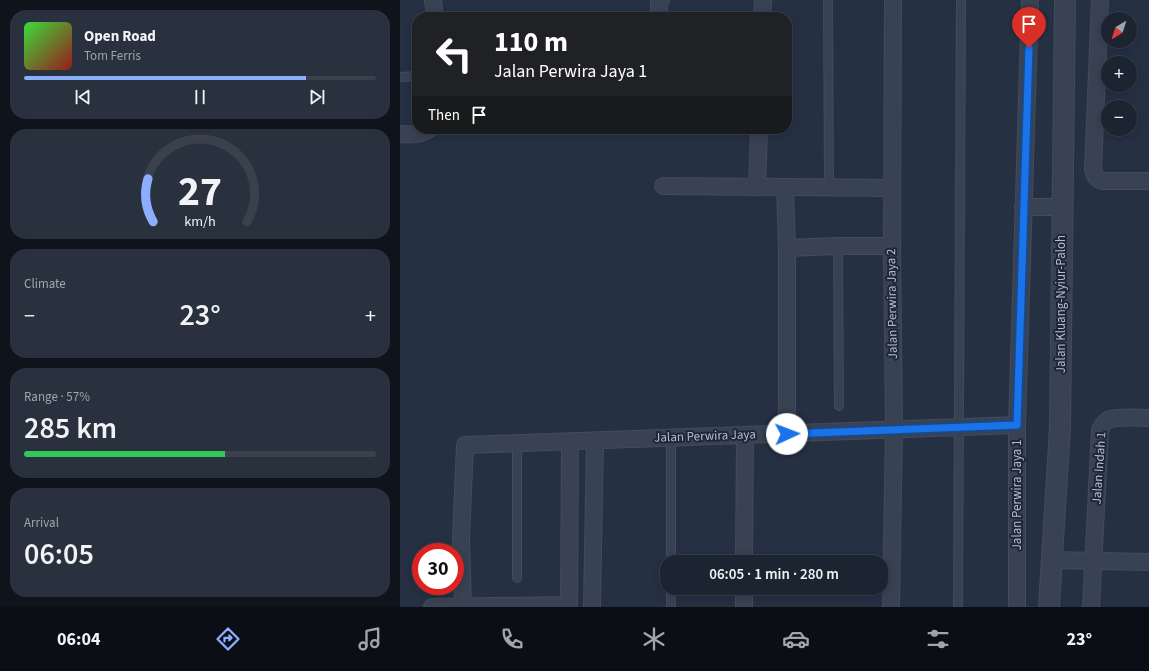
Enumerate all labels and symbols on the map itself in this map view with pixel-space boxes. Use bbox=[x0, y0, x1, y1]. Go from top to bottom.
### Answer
pin bbox=[1012, 7.0, 1046, 48]
north arrow bbox=[1101, 12, 1137, 48]
street label: Jalan Kluang-Nyiur-Paloh bbox=[1052, 235, 1070, 373]
street label: Jalan Perwira Jaya 2 bbox=[882, 248, 902, 360]
position arrow bbox=[766, 413, 808, 455]
street label: Jalan Perwira Jaya bbox=[654, 425, 756, 447]
street label: Jalan Indah 1 bbox=[1087, 431, 1111, 505]
street label: Jalan Perwira Jaya 1 bbox=[1008, 440, 1026, 550]
speed limit sign: 30 bbox=[412, 543, 464, 595]

